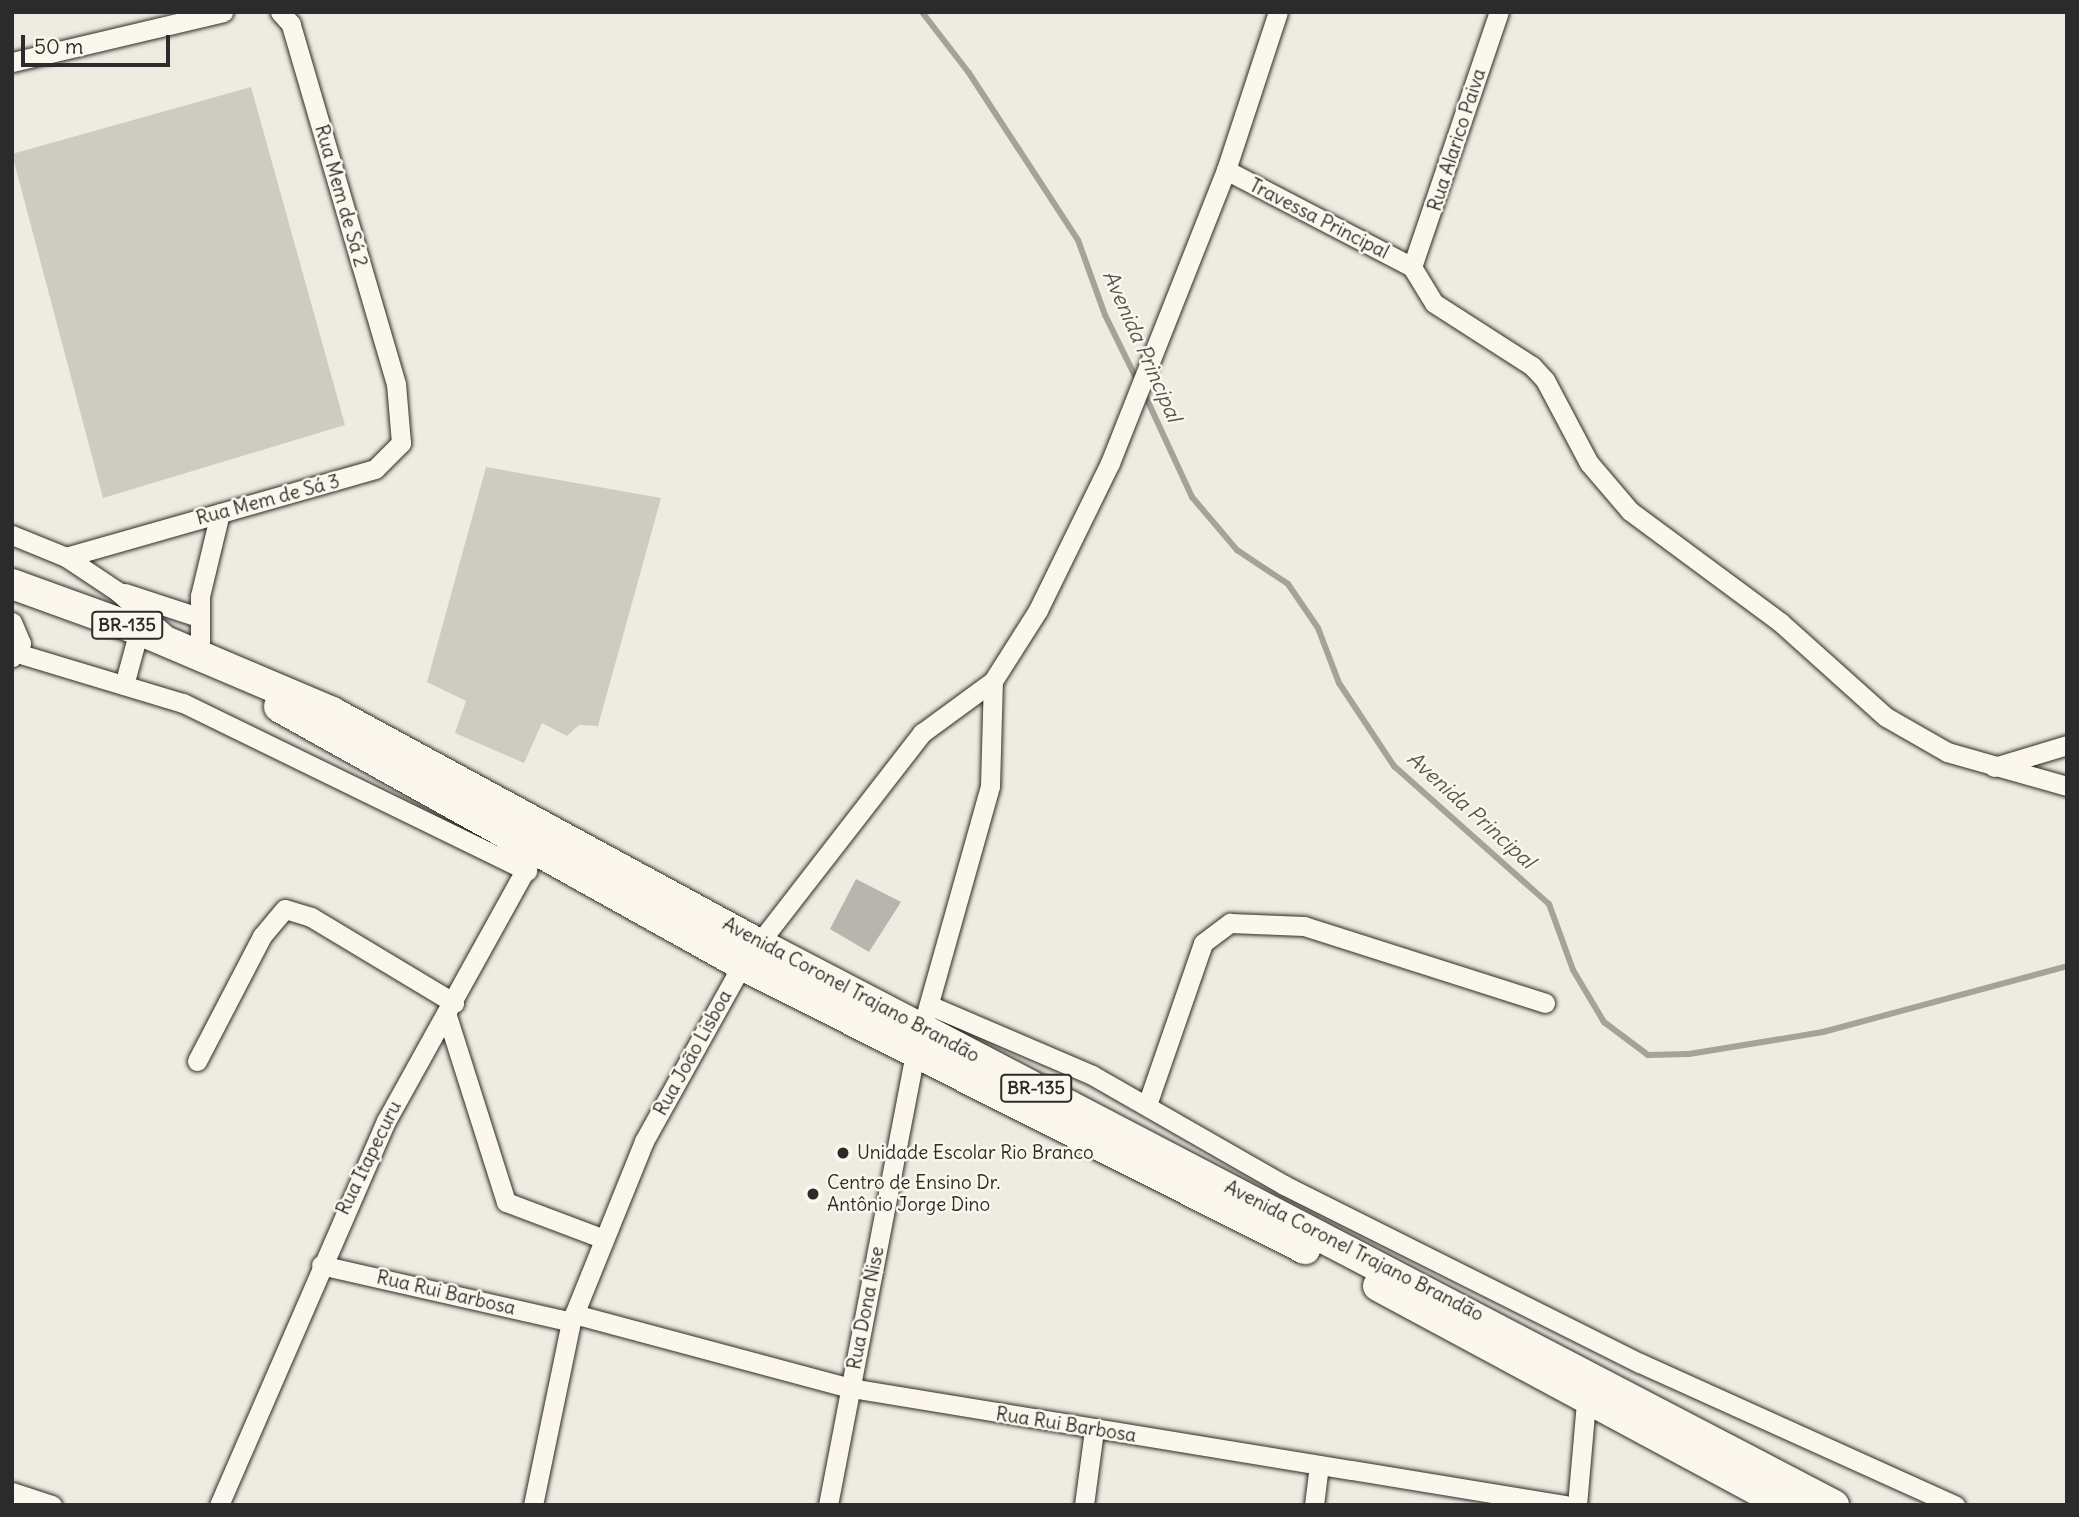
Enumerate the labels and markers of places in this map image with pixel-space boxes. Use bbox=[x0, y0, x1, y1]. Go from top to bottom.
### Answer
place label: Unidade Escolar Rio Branco bbox=[857, 1142, 1094, 1164]
marker: Unidade Escolar Rio Branco bbox=[835, 1145, 851, 1161]
place label: Centro de Ensino Dr. Antônio Jorge Dino bbox=[827, 1172, 1000, 1216]
marker: Centro de Ensino Dr. Antônio Jorge Dino bbox=[805, 1186, 821, 1202]

